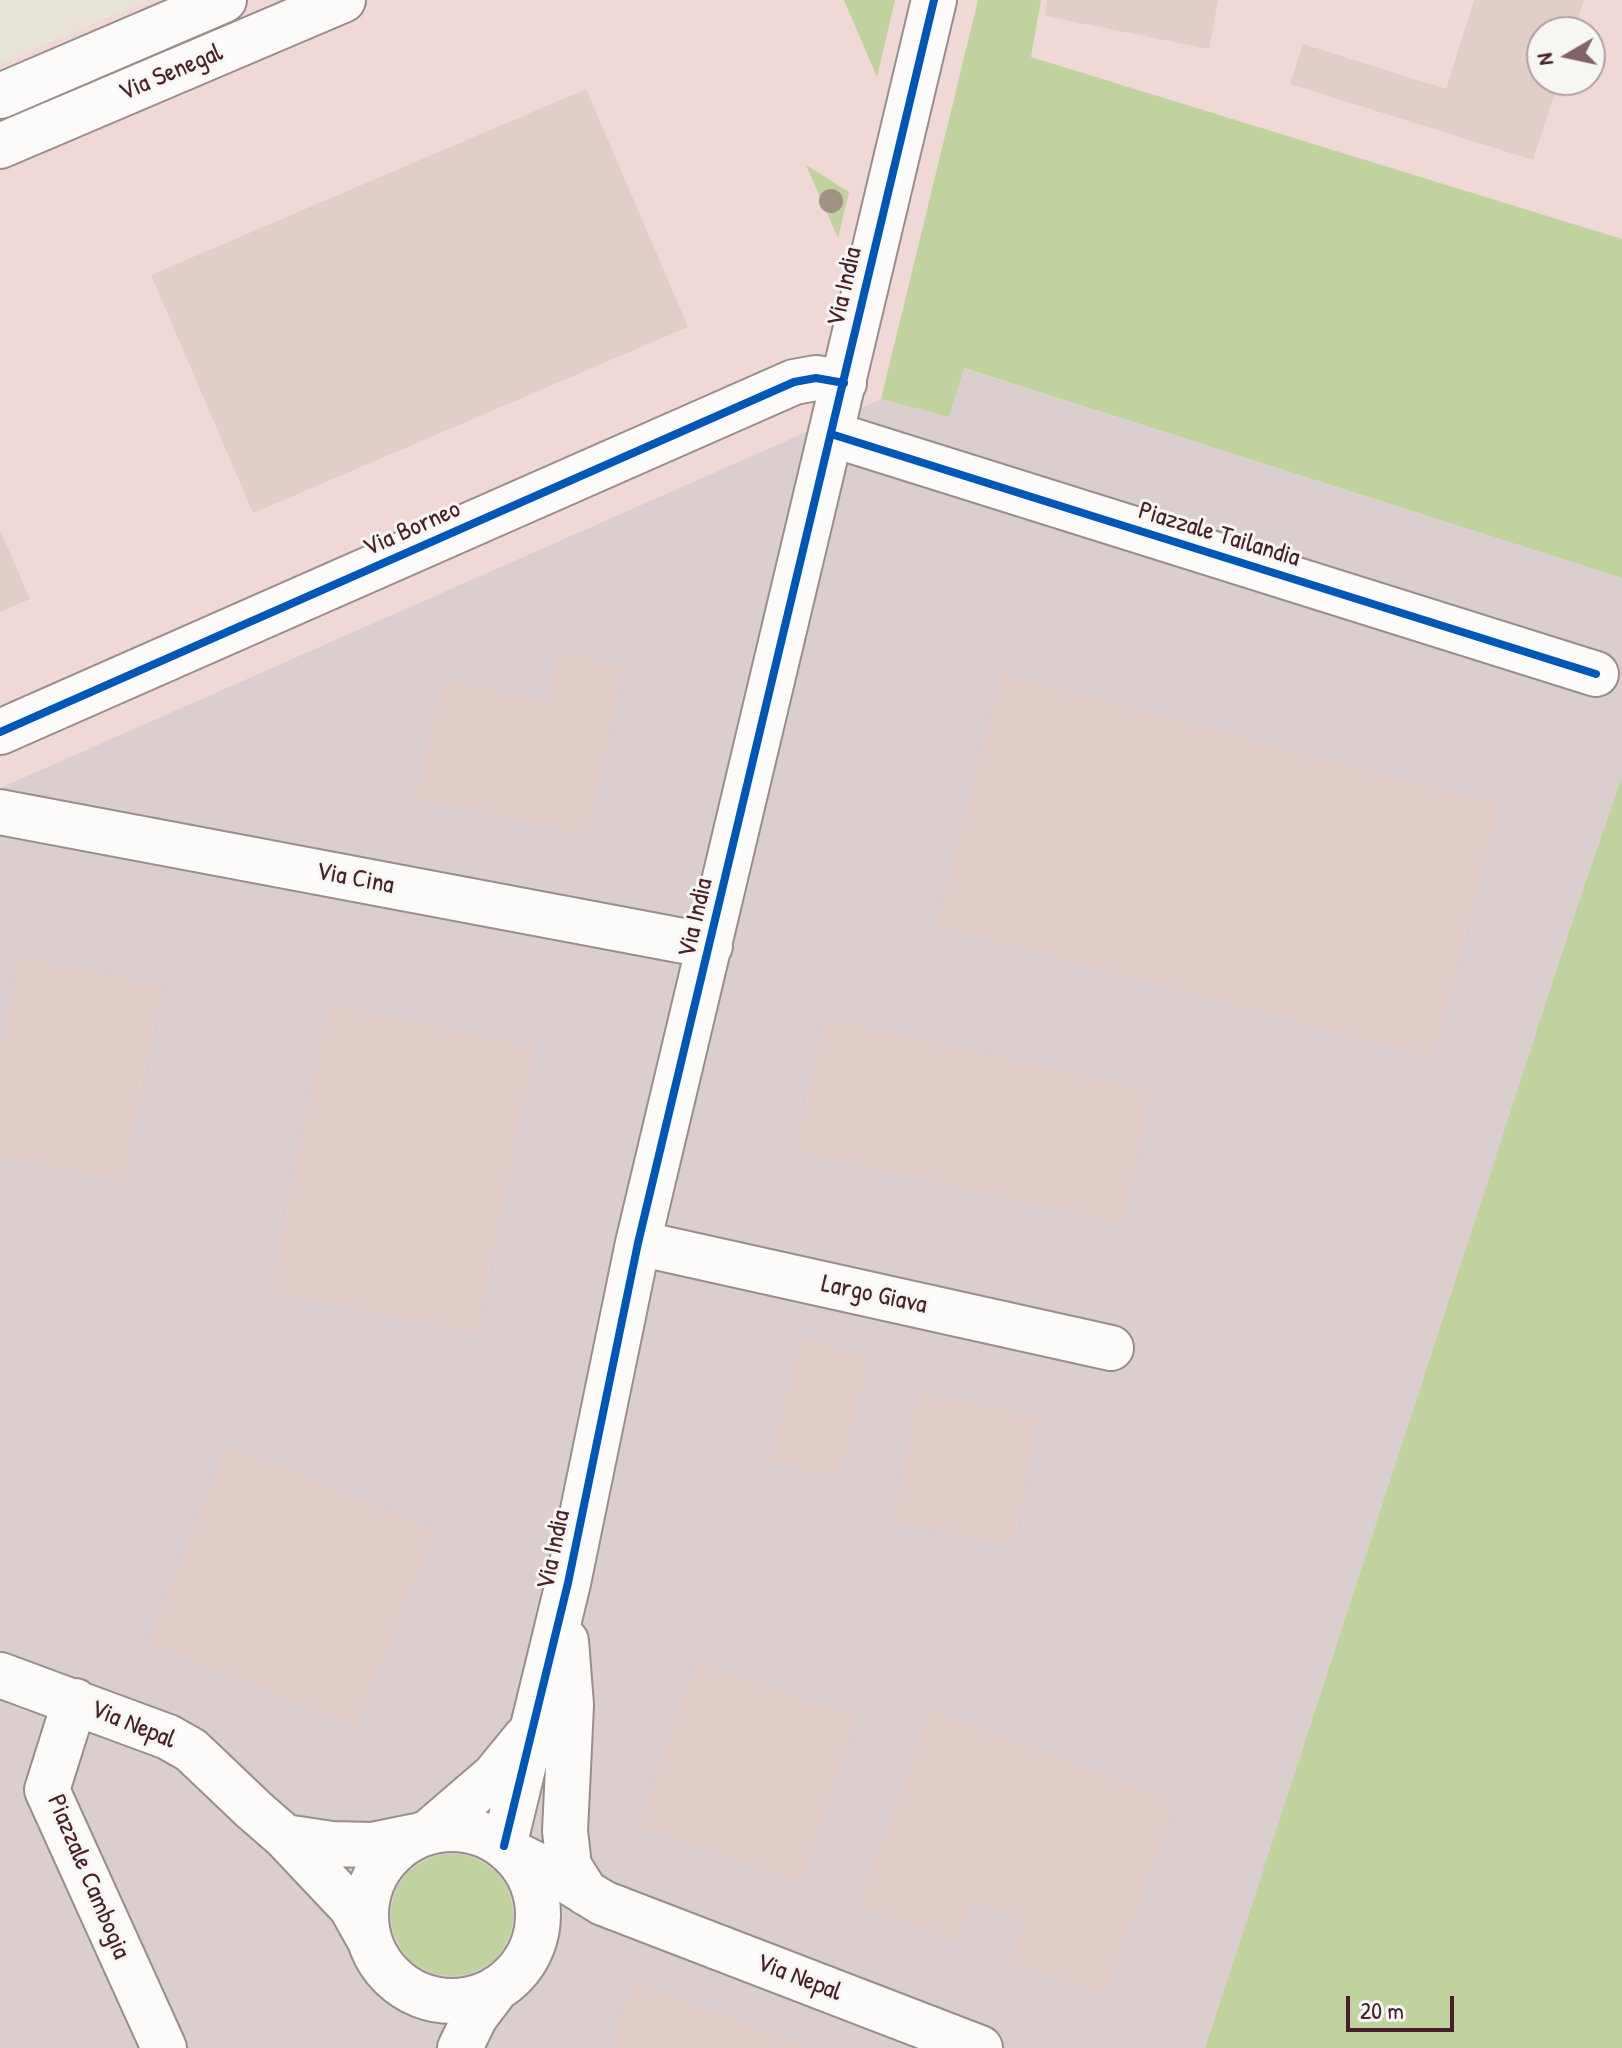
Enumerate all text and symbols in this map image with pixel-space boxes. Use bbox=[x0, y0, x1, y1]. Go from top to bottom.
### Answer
north arrow bbox=[1526, 16, 1606, 96]
street label: Via Senegal bbox=[114, 37, 228, 109]
text: N bbox=[1529, 51, 1560, 68]
street label: Via India bbox=[821, 244, 869, 330]
street label: Via Borneo bbox=[359, 494, 465, 564]
street label: Piazzale Tailandia bbox=[1134, 496, 1304, 574]
street label: Via Cina bbox=[313, 856, 397, 902]
street label: Via India bbox=[672, 875, 720, 961]
street label: Largo Giava bbox=[818, 1269, 930, 1321]
street label: Via India bbox=[530, 1507, 578, 1593]
street label: Via Nepal bbox=[86, 1694, 180, 1756]
street label: Piazzale Cambogia bbox=[39, 1790, 137, 1964]
street label: Via Nepal bbox=[752, 1947, 846, 2009]
scale bar bbox=[1350, 1980, 1458, 2030]
text: 20 m bbox=[1360, 1994, 1404, 2026]

